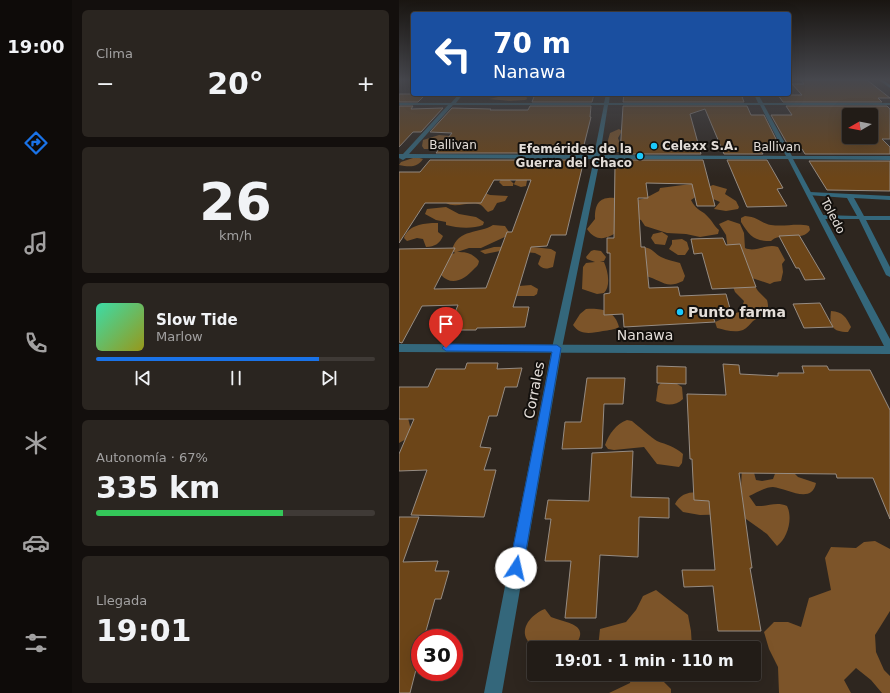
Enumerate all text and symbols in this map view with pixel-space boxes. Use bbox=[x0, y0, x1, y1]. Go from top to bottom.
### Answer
text: 70 m bbox=[493, 27, 571, 60]
icon: left bbox=[427, 28, 479, 80]
text: 19:00 bbox=[7, 36, 65, 57]
text: Clima bbox=[96, 46, 133, 61]
text: Nanawa bbox=[493, 61, 566, 82]
text: 20° bbox=[207, 66, 264, 101]
text: − bbox=[96, 71, 114, 96]
text: + bbox=[357, 71, 375, 96]
north arrow bbox=[842, 108, 878, 144]
map controls bbox=[842, 108, 878, 144]
icon: directions bbox=[22, 129, 50, 157]
street label: Ballivan bbox=[429, 138, 477, 152]
place label: Celexx S.A. bbox=[662, 139, 738, 153]
street label: Ballivan bbox=[753, 140, 801, 154]
marker: Celexx S.A. bbox=[649, 141, 659, 151]
place label: Efemérides de la Guerra del Chaco bbox=[516, 142, 632, 170]
marker: Efemérides de la Guerra del Chaco bbox=[635, 151, 645, 161]
text: 26 bbox=[199, 172, 272, 232]
street label: Toledo bbox=[817, 195, 848, 236]
text: km/h bbox=[219, 228, 252, 243]
icon: music bbox=[22, 229, 50, 257]
place label: Punto farma bbox=[688, 304, 786, 320]
pin bbox=[429, 307, 463, 348]
marker: Punto farma bbox=[675, 307, 685, 317]
text: Slow Tide bbox=[156, 311, 238, 329]
icon: arrive bbox=[435, 313, 457, 335]
street label: Nanawa bbox=[617, 327, 673, 343]
icon: phone bbox=[22, 329, 50, 357]
text: Marlow bbox=[156, 329, 203, 344]
street label: Corrales bbox=[521, 360, 547, 420]
icon: previous bbox=[132, 367, 154, 389]
icon: pause bbox=[225, 367, 247, 389]
icon: next bbox=[318, 367, 340, 389]
icon: climate bbox=[22, 429, 50, 457]
text: Autonomía · 67% bbox=[96, 450, 208, 465]
text: 335 km bbox=[96, 470, 220, 505]
icon: car bbox=[22, 529, 50, 557]
position arrow bbox=[495, 547, 537, 589]
text: Llegada bbox=[96, 593, 147, 608]
text: 19:01 bbox=[96, 613, 192, 648]
icon: filters bbox=[22, 629, 50, 657]
speed limit sign: 30 bbox=[411, 629, 463, 681]
text: 19:01 · 1 min · 110 m bbox=[554, 652, 734, 670]

